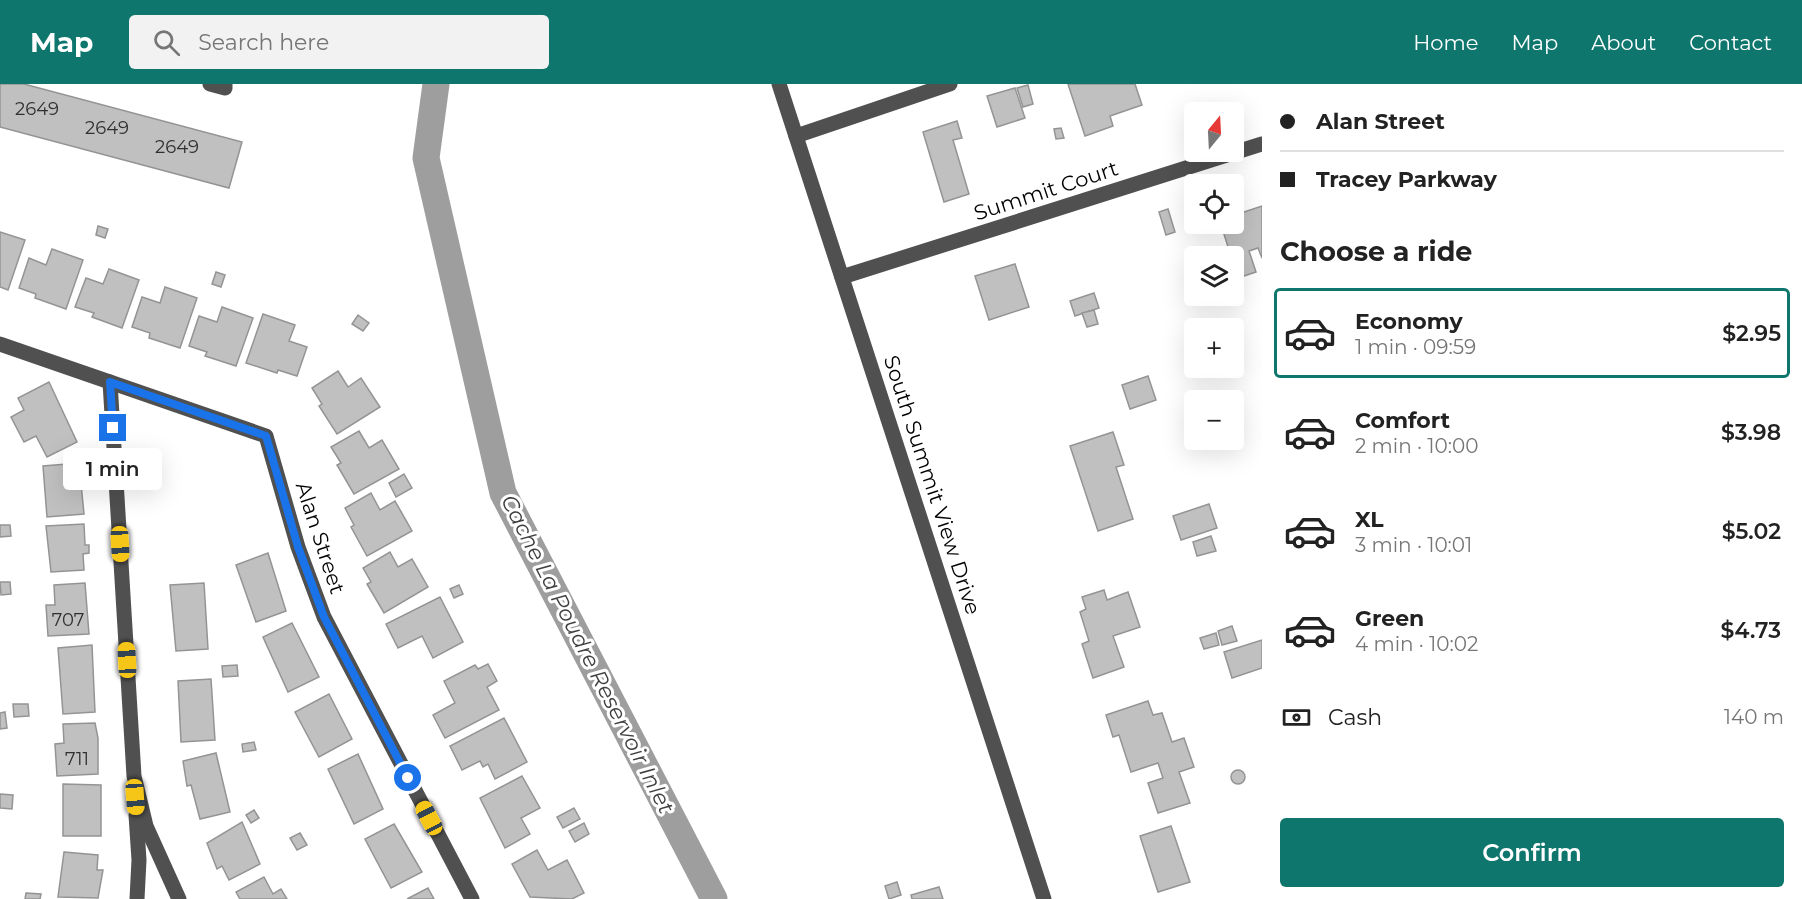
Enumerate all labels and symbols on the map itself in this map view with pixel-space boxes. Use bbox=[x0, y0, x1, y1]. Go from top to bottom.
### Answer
house number: 2649 bbox=[15, 98, 59, 120]
north arrow bbox=[1184, 102, 1244, 162]
house number: 2649 bbox=[85, 117, 129, 139]
house number: 2649 bbox=[155, 136, 199, 158]
street label: Summit Court bbox=[971, 155, 1121, 226]
street label: South Summit View Drive bbox=[879, 352, 986, 618]
route end bbox=[99, 414, 126, 441]
callout: 1 min bbox=[63, 449, 162, 491]
street label: Alan Street bbox=[291, 479, 350, 597]
water label: Cache La Poudre Reservoir Inlet bbox=[495, 490, 680, 818]
car bbox=[110, 526, 130, 562]
house number: 707 bbox=[52, 609, 84, 631]
car bbox=[117, 642, 137, 678]
house number: 711 bbox=[65, 748, 89, 770]
route start bbox=[394, 764, 421, 791]
car bbox=[125, 778, 145, 816]
car bbox=[413, 798, 445, 838]

